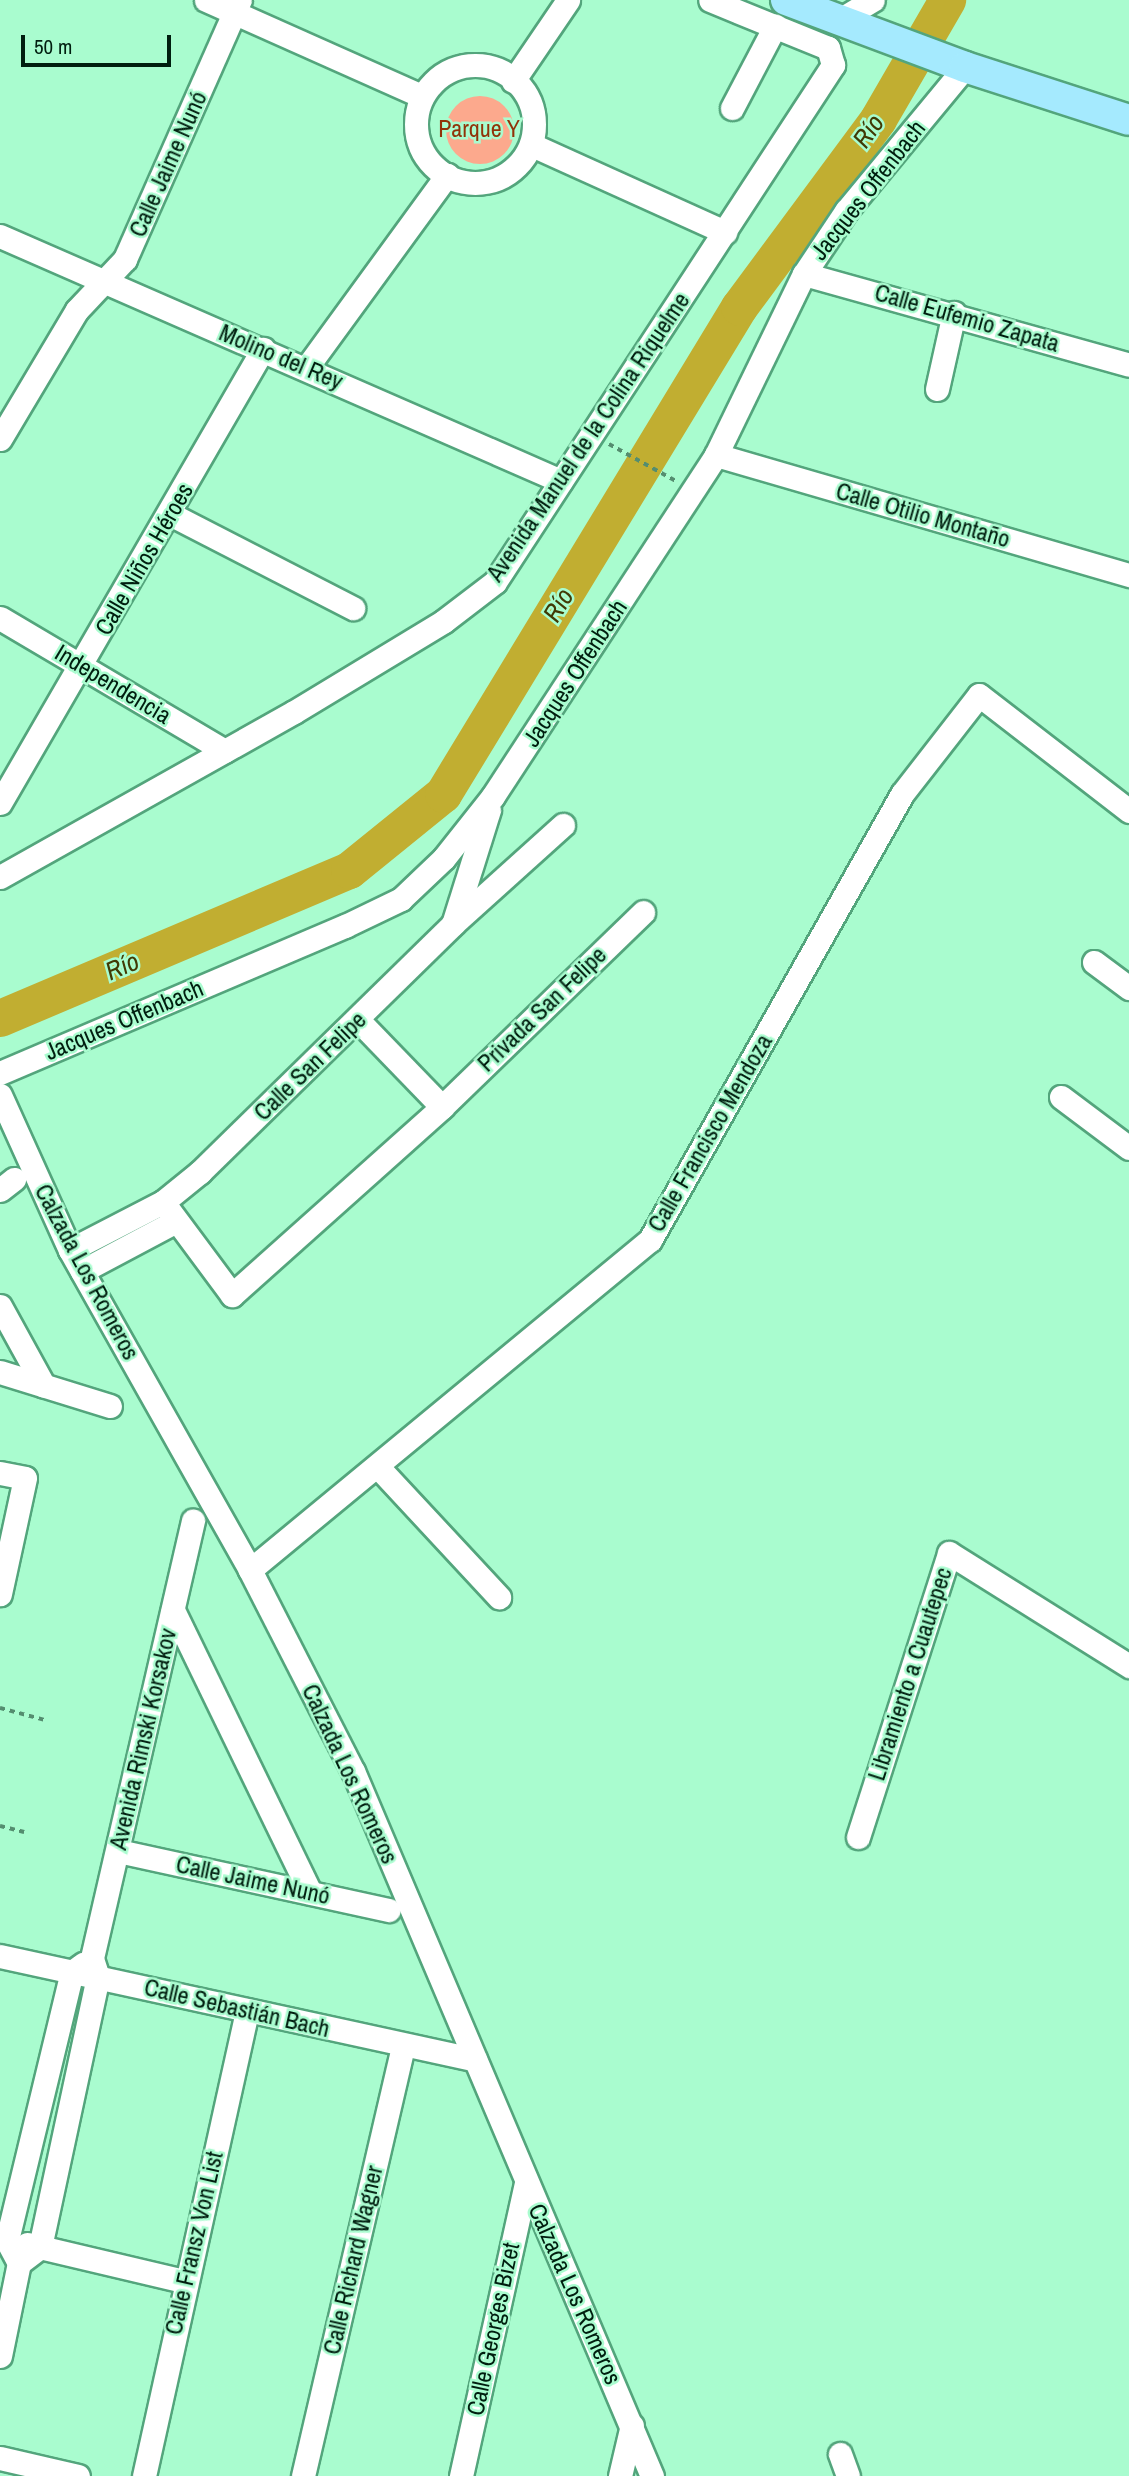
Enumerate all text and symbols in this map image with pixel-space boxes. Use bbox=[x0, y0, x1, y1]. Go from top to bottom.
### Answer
scale bar bbox=[24, 21, 175, 65]
text: 50 m bbox=[34, 32, 72, 61]
street label: Calle Jaime Nunó bbox=[123, 87, 213, 241]
water label: Río bbox=[846, 108, 890, 154]
street label: Jacques Offenbach bbox=[805, 114, 931, 266]
park label: Parque Y bbox=[438, 115, 520, 143]
street label: Calle Eufemio Zapata bbox=[872, 278, 1062, 358]
street label: Avenida Manuel de la Colina Riquelme bbox=[480, 287, 696, 587]
street label: Molino del Rey bbox=[215, 318, 347, 396]
street label: Calle Otilio Montaño bbox=[833, 476, 1013, 554]
street label: Calle Niños Héroes bbox=[89, 478, 199, 640]
water label: Río bbox=[536, 583, 580, 627]
street label: Jacques Offenbach bbox=[517, 594, 633, 752]
street label: Independencia bbox=[50, 638, 176, 730]
street label: Privada San Felipe bbox=[472, 940, 612, 1078]
water label: Río bbox=[101, 945, 143, 987]
street label: Jacques Offenbach bbox=[40, 974, 208, 1066]
street label: Calle San Felipe bbox=[248, 1005, 372, 1127]
street label: Calle Francisco Mendoza bbox=[642, 1029, 778, 1237]
street label: Calzada Los Romeros bbox=[29, 1179, 145, 1365]
street label: Libramiento a Cuautepec bbox=[862, 1564, 958, 1784]
street label: Avenida Rimski Korsakov bbox=[104, 1626, 182, 1852]
street label: Calzada Los Romeros bbox=[296, 1680, 404, 1868]
street label: Calle Jaime Nunó bbox=[174, 1850, 332, 1910]
street label: Calle Sebastián Bach bbox=[142, 1973, 332, 2043]
street label: Calle Fransz Von List bbox=[159, 2149, 229, 2337]
street label: Calle Richard Wagner bbox=[317, 2163, 389, 2357]
street label: Calzada Los Romeros bbox=[522, 2199, 628, 2389]
street label: Calle Georges Bizet bbox=[461, 2240, 525, 2418]

